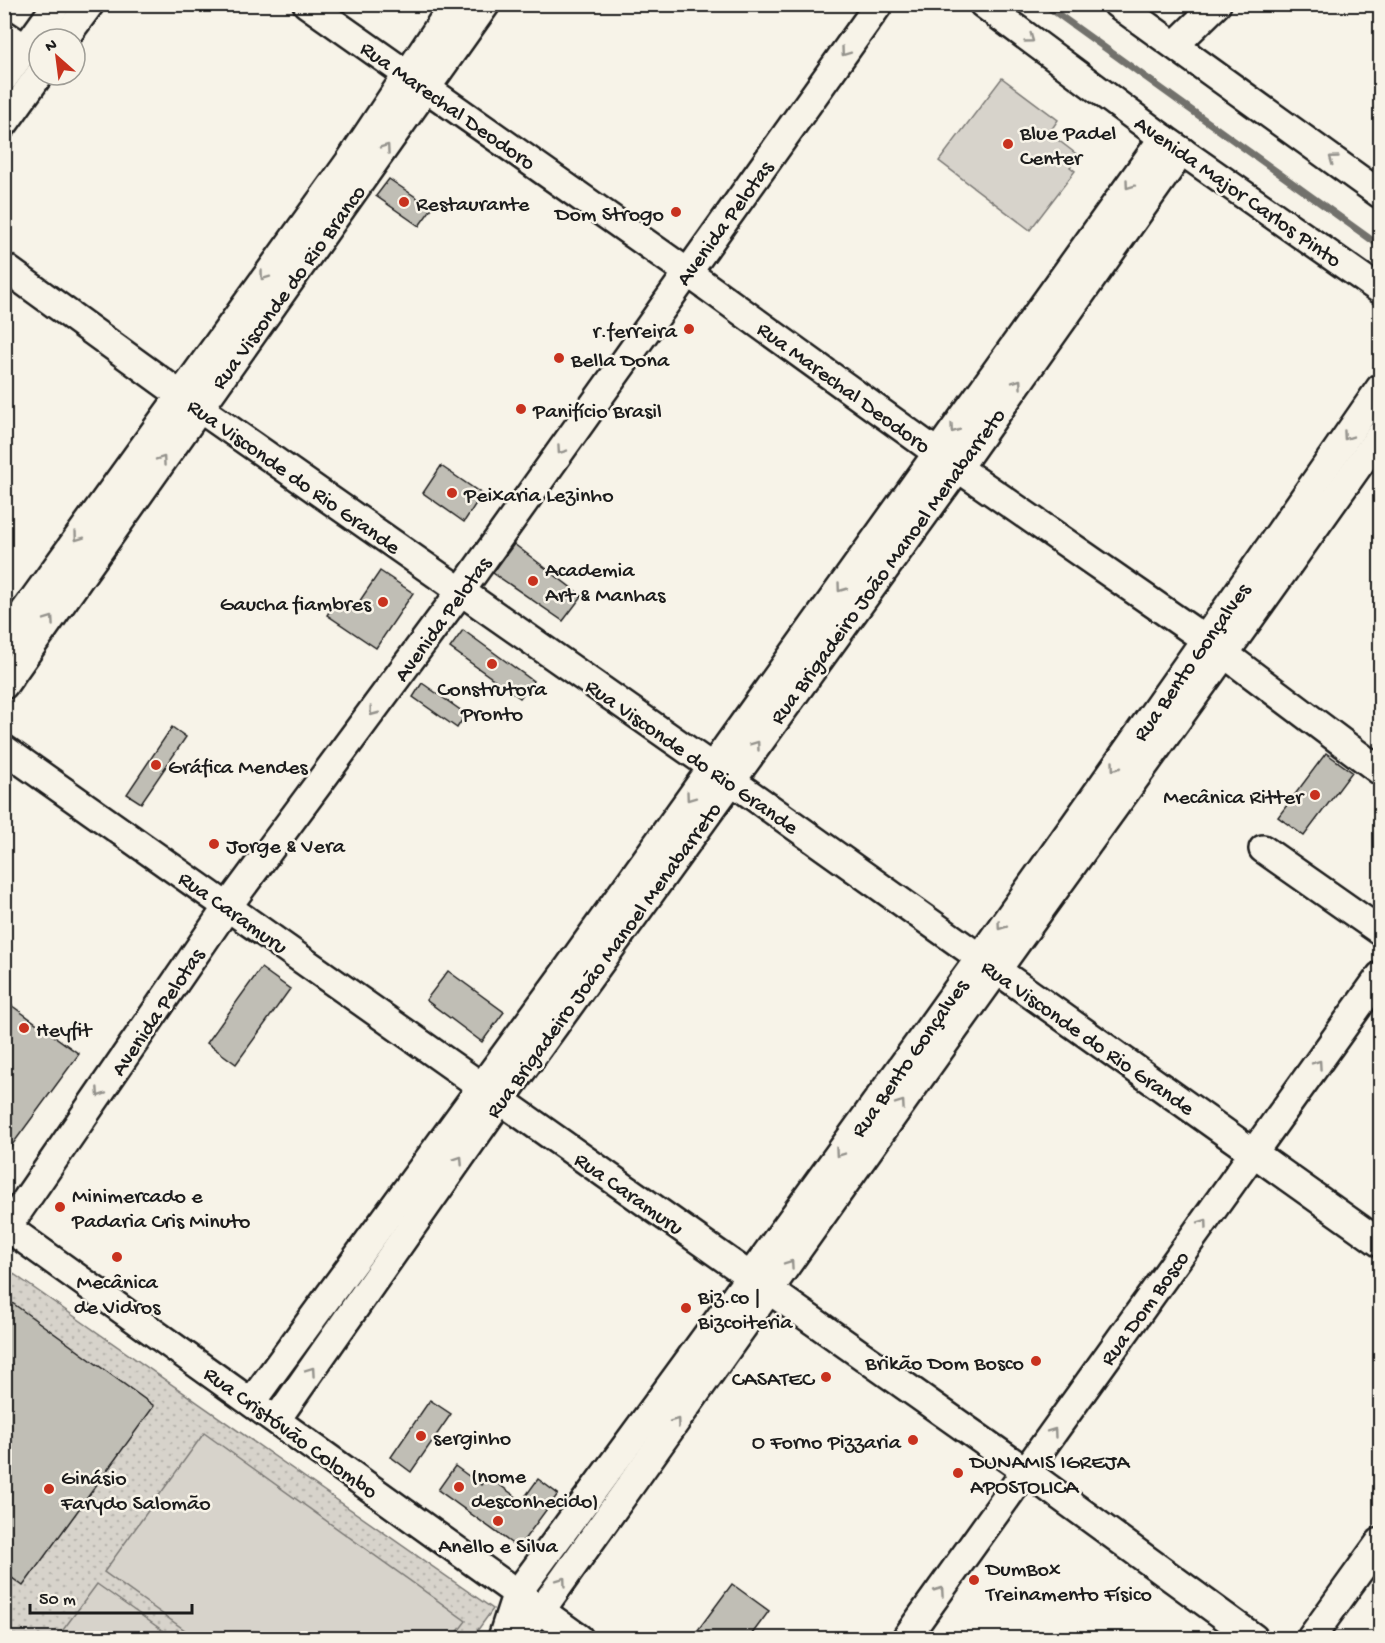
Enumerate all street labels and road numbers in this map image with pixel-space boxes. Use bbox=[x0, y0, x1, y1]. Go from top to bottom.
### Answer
street label: Rua Marechal Deodoro bbox=[354, 37, 539, 178]
street label: Avenida Major Carlos Pinto bbox=[1128, 112, 1345, 275]
street label: Avenida Pelotas bbox=[672, 156, 781, 292]
street label: Rua Visconde do Rio Branco bbox=[207, 181, 373, 396]
street label: Rua Marechal Deodoro bbox=[751, 318, 934, 461]
street label: Rua Visconde do Rio Grande bbox=[181, 395, 405, 562]
street label: Rua Brigadeiro João Manoel Menabarreto bbox=[766, 404, 1013, 730]
street label: Avenida Pelotas bbox=[390, 552, 499, 688]
street label: Rua Bento Gonçalves bbox=[1129, 578, 1258, 748]
street label: Rua Visconde do Rio Grande bbox=[579, 675, 803, 842]
street label: Rua Brigadeiro João Manoel Menabarreto bbox=[482, 798, 729, 1124]
street label: Rua Caramuru bbox=[172, 867, 291, 961]
street label: Avenida Pelotas bbox=[107, 944, 212, 1082]
street label: Rua Visconde do Rio Grande bbox=[975, 956, 1199, 1123]
street label: Rua Bento Gonçalves bbox=[847, 974, 976, 1144]
street label: Rua Caramuru bbox=[568, 1148, 687, 1242]
street label: Rua Dom Bosco bbox=[1096, 1247, 1197, 1372]
street label: Rua Cristóvão Colombo bbox=[197, 1362, 382, 1506]

